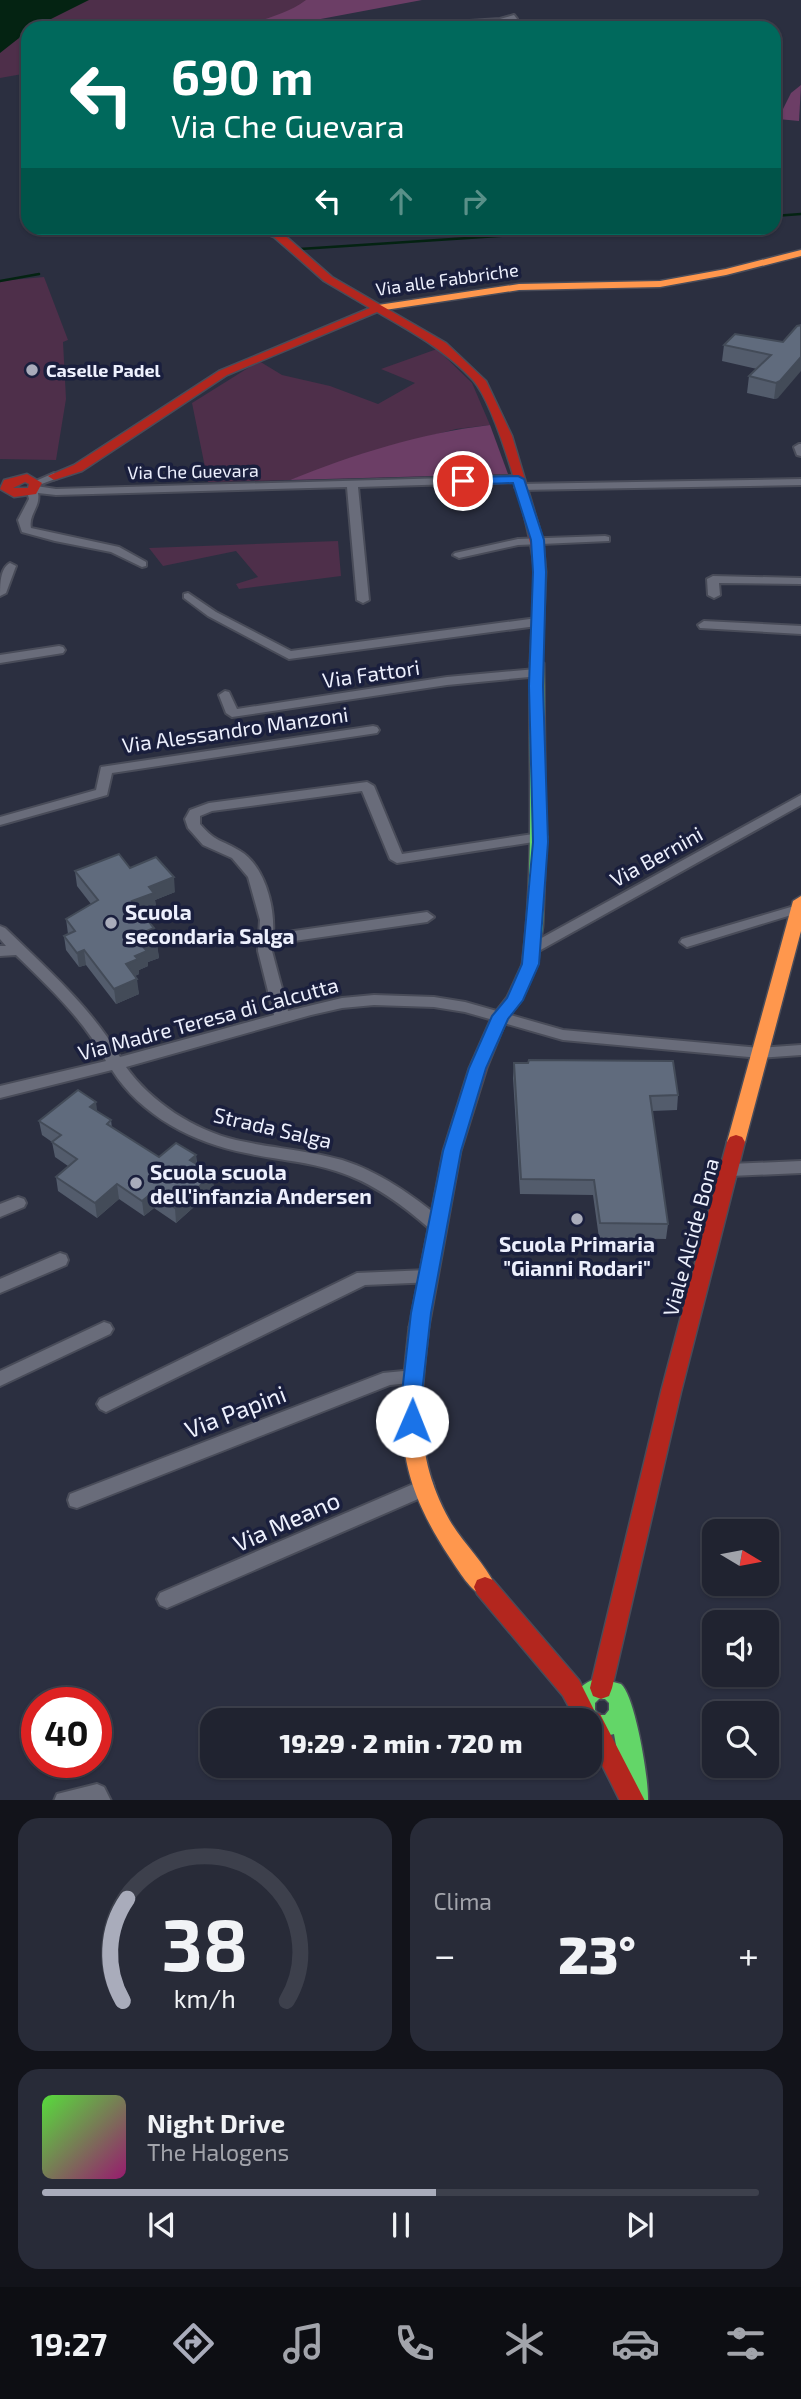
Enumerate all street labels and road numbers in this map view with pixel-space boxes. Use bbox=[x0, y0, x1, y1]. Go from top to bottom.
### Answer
street label: Via alle Fabbriche bbox=[374, 258, 520, 300]
street label: Via Che Guevara bbox=[127, 459, 259, 483]
street label: Via Fattori bbox=[321, 654, 421, 692]
street label: Via Alessandro Manzoni bbox=[120, 701, 350, 757]
street label: Via Bernini bbox=[605, 820, 707, 892]
street label: Via Madre Teresa di Calcutta bbox=[75, 971, 341, 1065]
street label: Strada Salga bbox=[211, 1101, 335, 1153]
street label: Viale Alcide Bona bbox=[657, 1155, 723, 1319]
street label: Via Papini bbox=[180, 1378, 290, 1444]
street label: Via Meano bbox=[228, 1485, 344, 1557]

